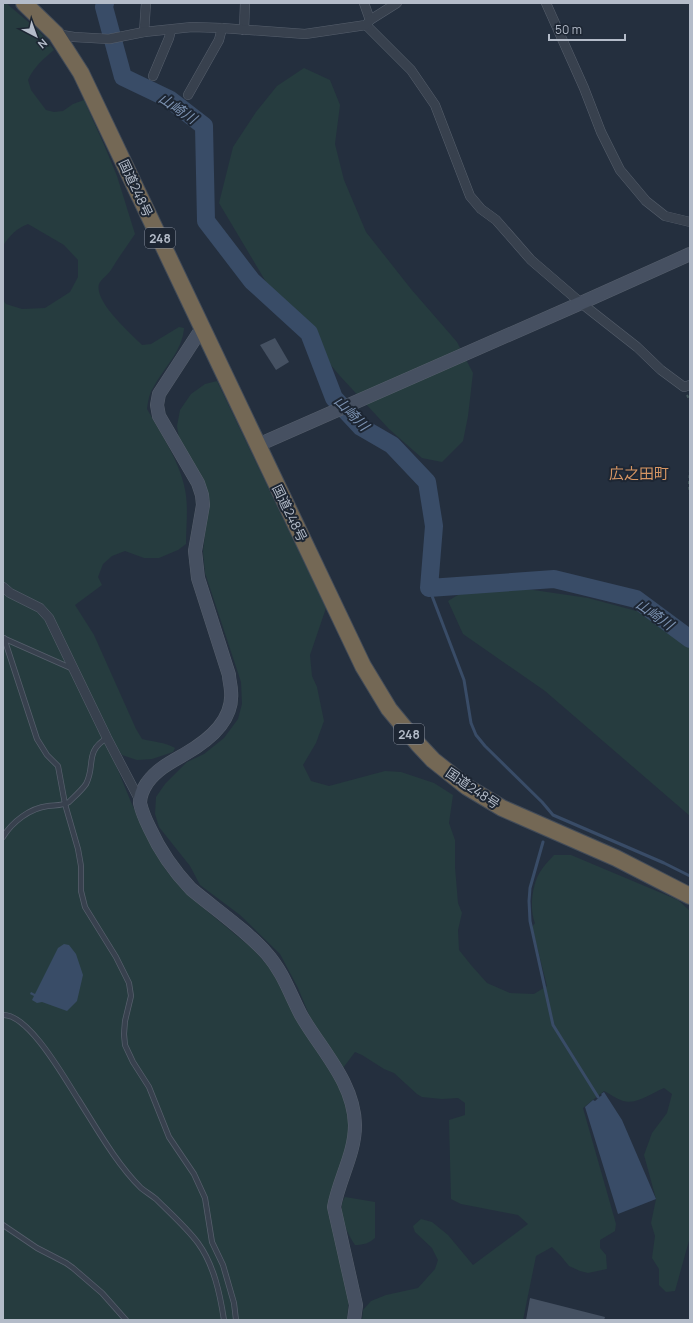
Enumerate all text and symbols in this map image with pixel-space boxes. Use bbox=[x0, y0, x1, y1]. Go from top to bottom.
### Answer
north arrow bbox=[16, 16, 56, 56]
scale bar bbox=[549, 16, 625, 42]
text: 50 m bbox=[555, 21, 582, 38]
text: N bbox=[35, 36, 51, 52]
water label: 山崎川 bbox=[155, 88, 202, 129]
street label: 国道248号 bbox=[115, 156, 157, 220]
road number: 248 bbox=[145, 228, 175, 248]
water label: 山崎川 bbox=[330, 391, 375, 436]
district label: 広之田町 bbox=[609, 463, 669, 484]
street label: 国道248号 bbox=[268, 481, 312, 545]
water label: 山崎川 bbox=[632, 594, 679, 635]
road number: 248 bbox=[394, 724, 424, 744]
street label: 国道248号 bbox=[443, 763, 503, 813]

